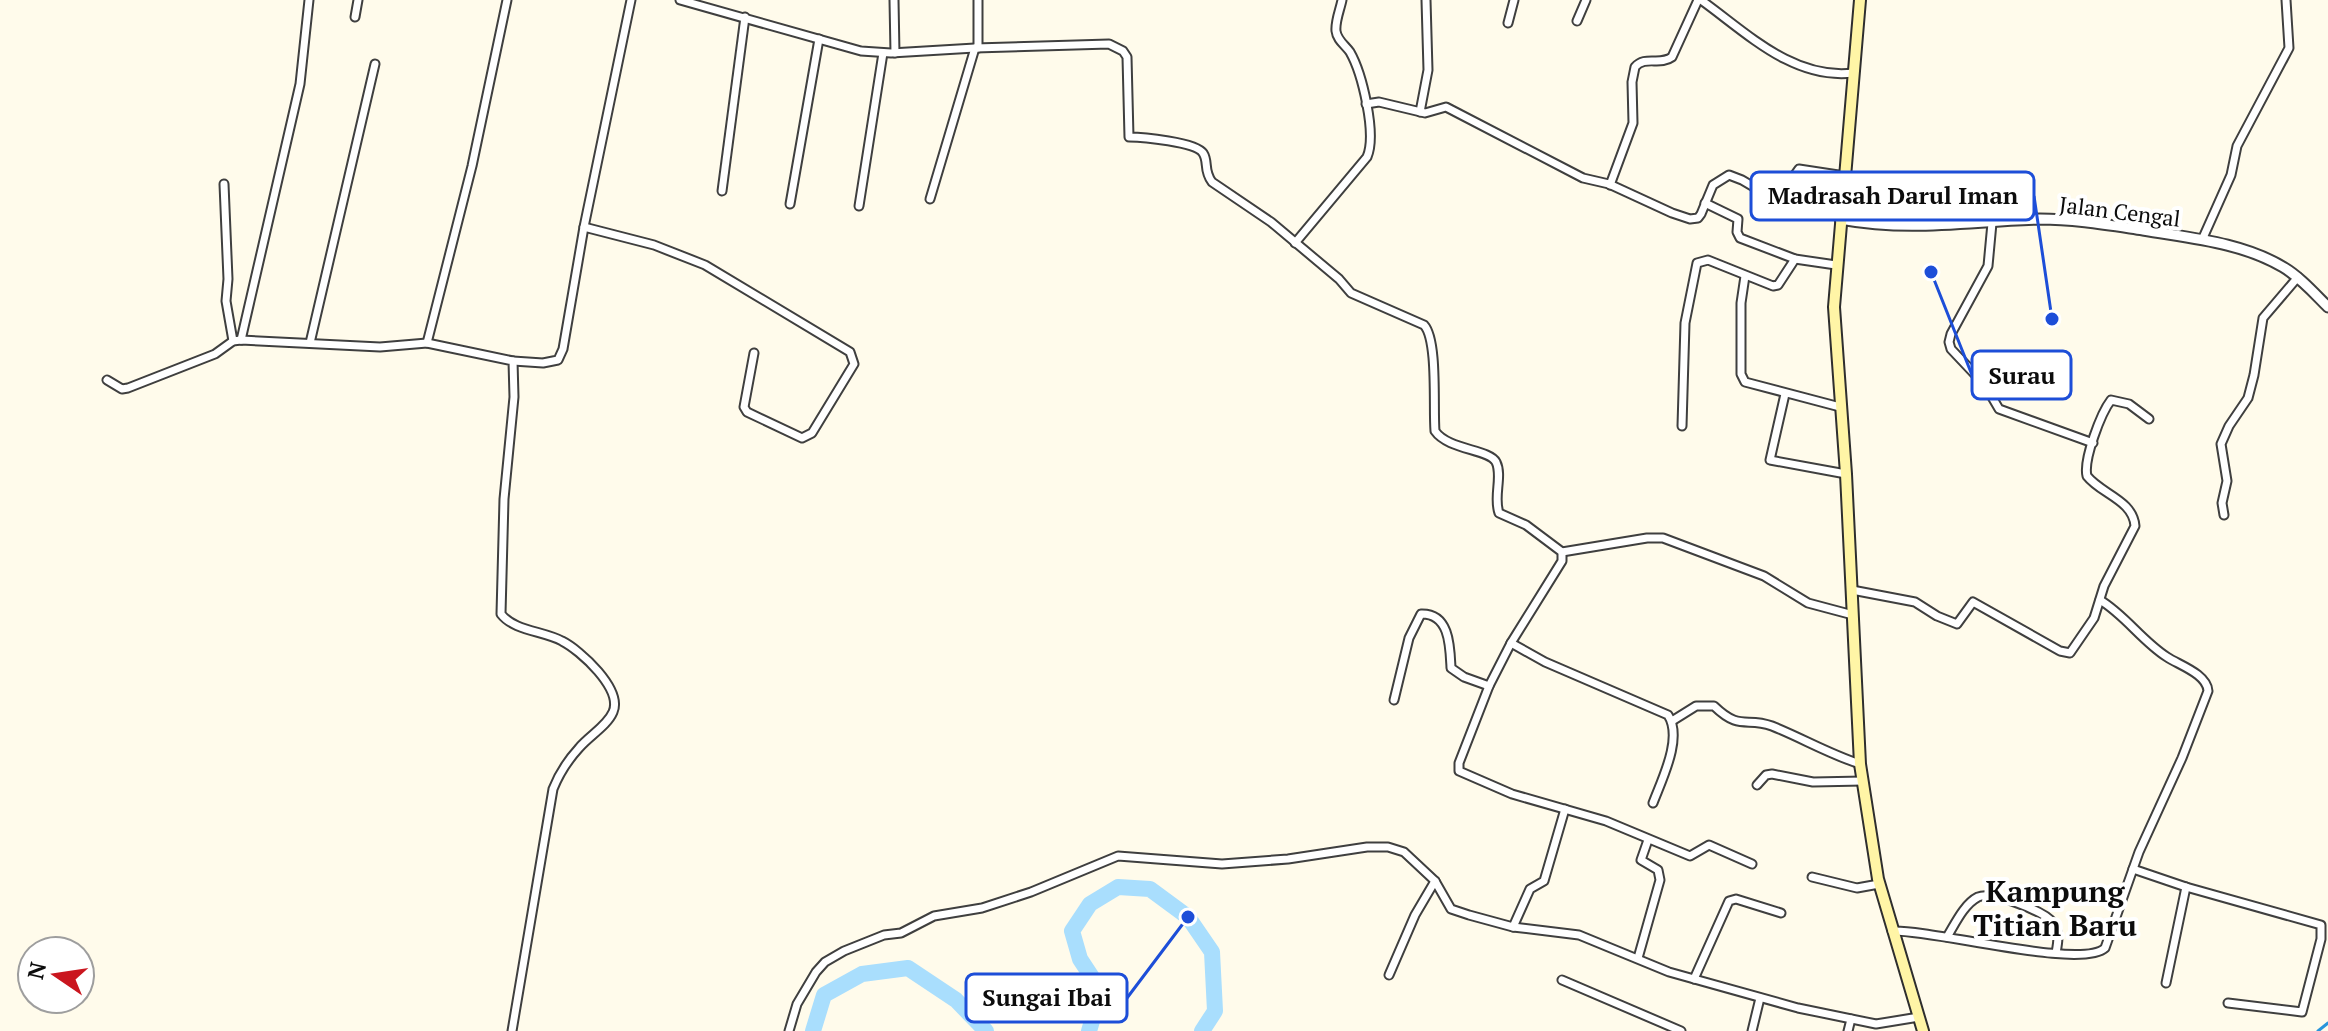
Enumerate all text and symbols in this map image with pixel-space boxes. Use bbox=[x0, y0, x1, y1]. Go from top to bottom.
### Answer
callout: Madrasah Darul Iman bbox=[1751, 172, 2034, 220]
text: Madrasah Darul Iman bbox=[1768, 179, 2019, 211]
street label: Jalan Cengal bbox=[2058, 189, 2182, 233]
callout: Surau bbox=[1972, 351, 2071, 399]
text: Surau bbox=[1989, 359, 2056, 391]
district label: Kampung Titian Baru bbox=[1973, 871, 2137, 945]
north arrow bbox=[16, 935, 96, 1015]
text: N bbox=[20, 959, 52, 982]
callout: Sungai Ibai bbox=[966, 974, 1127, 1022]
text: Sungai Ibai bbox=[982, 981, 1112, 1013]

